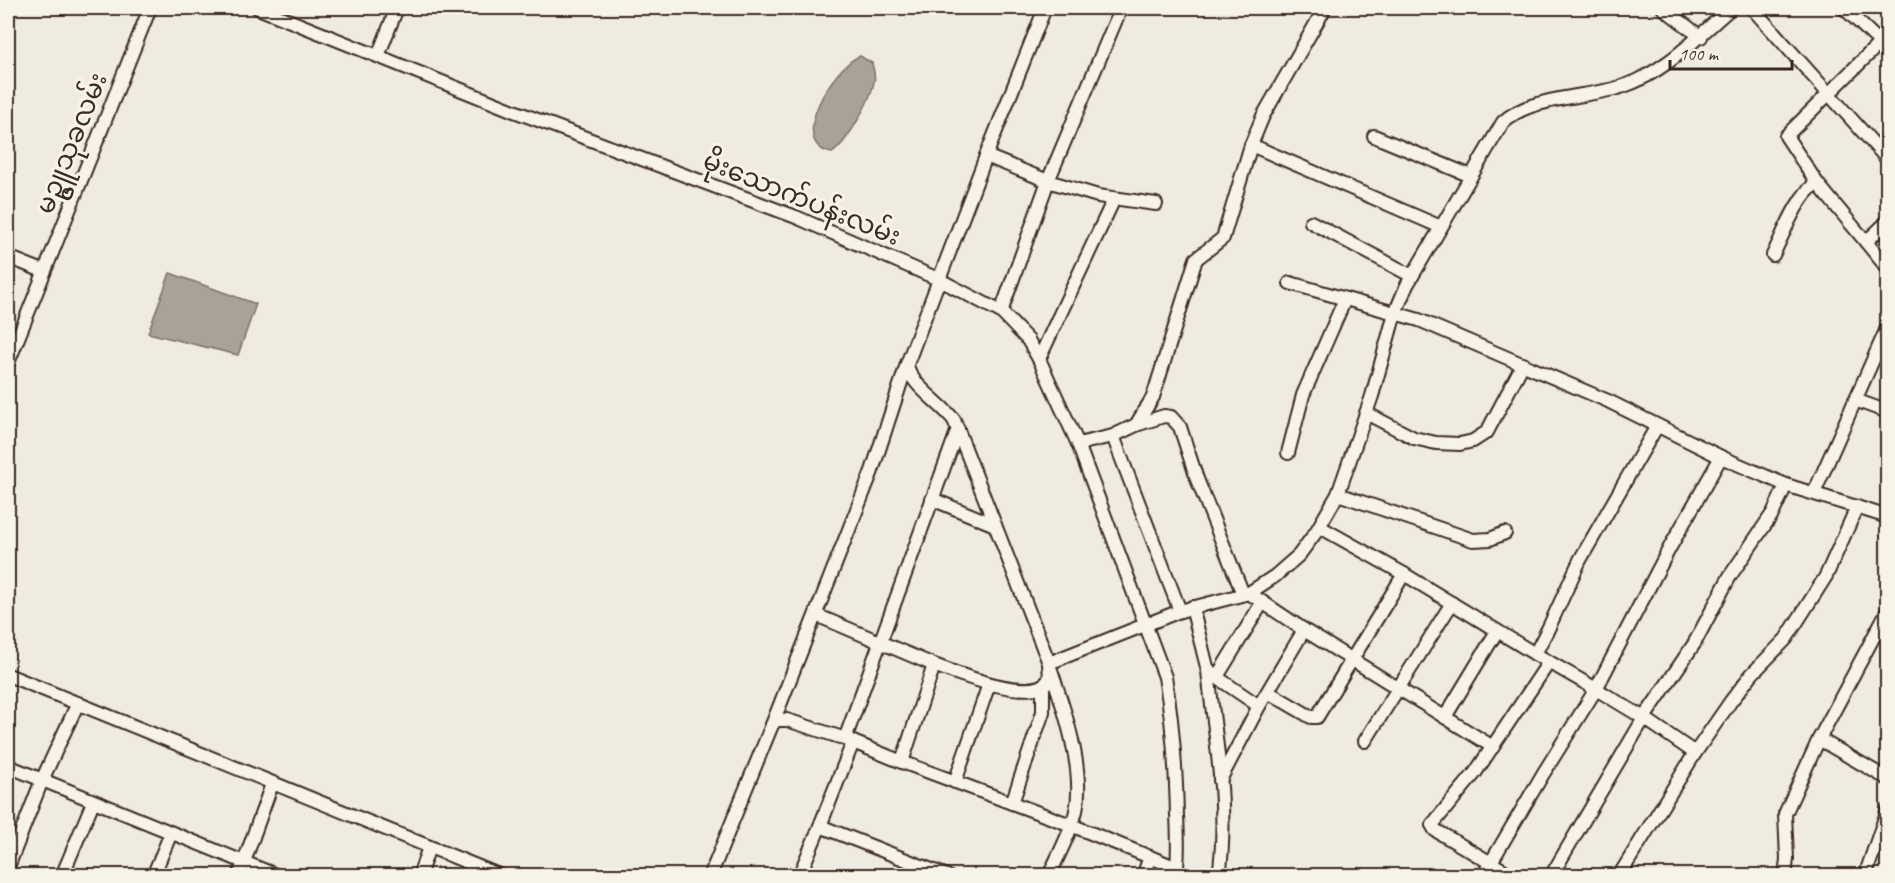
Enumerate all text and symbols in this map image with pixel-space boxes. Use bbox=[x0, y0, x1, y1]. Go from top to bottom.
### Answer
scale bar bbox=[1670, 33, 1792, 71]
text: 100 m bbox=[1679, 43, 1720, 65]
street label: မဥ္ဇူသုခလမ်း bbox=[27, 67, 118, 220]
street label: မိုးသောက်ပန်းလမ်း bbox=[697, 143, 906, 257]

